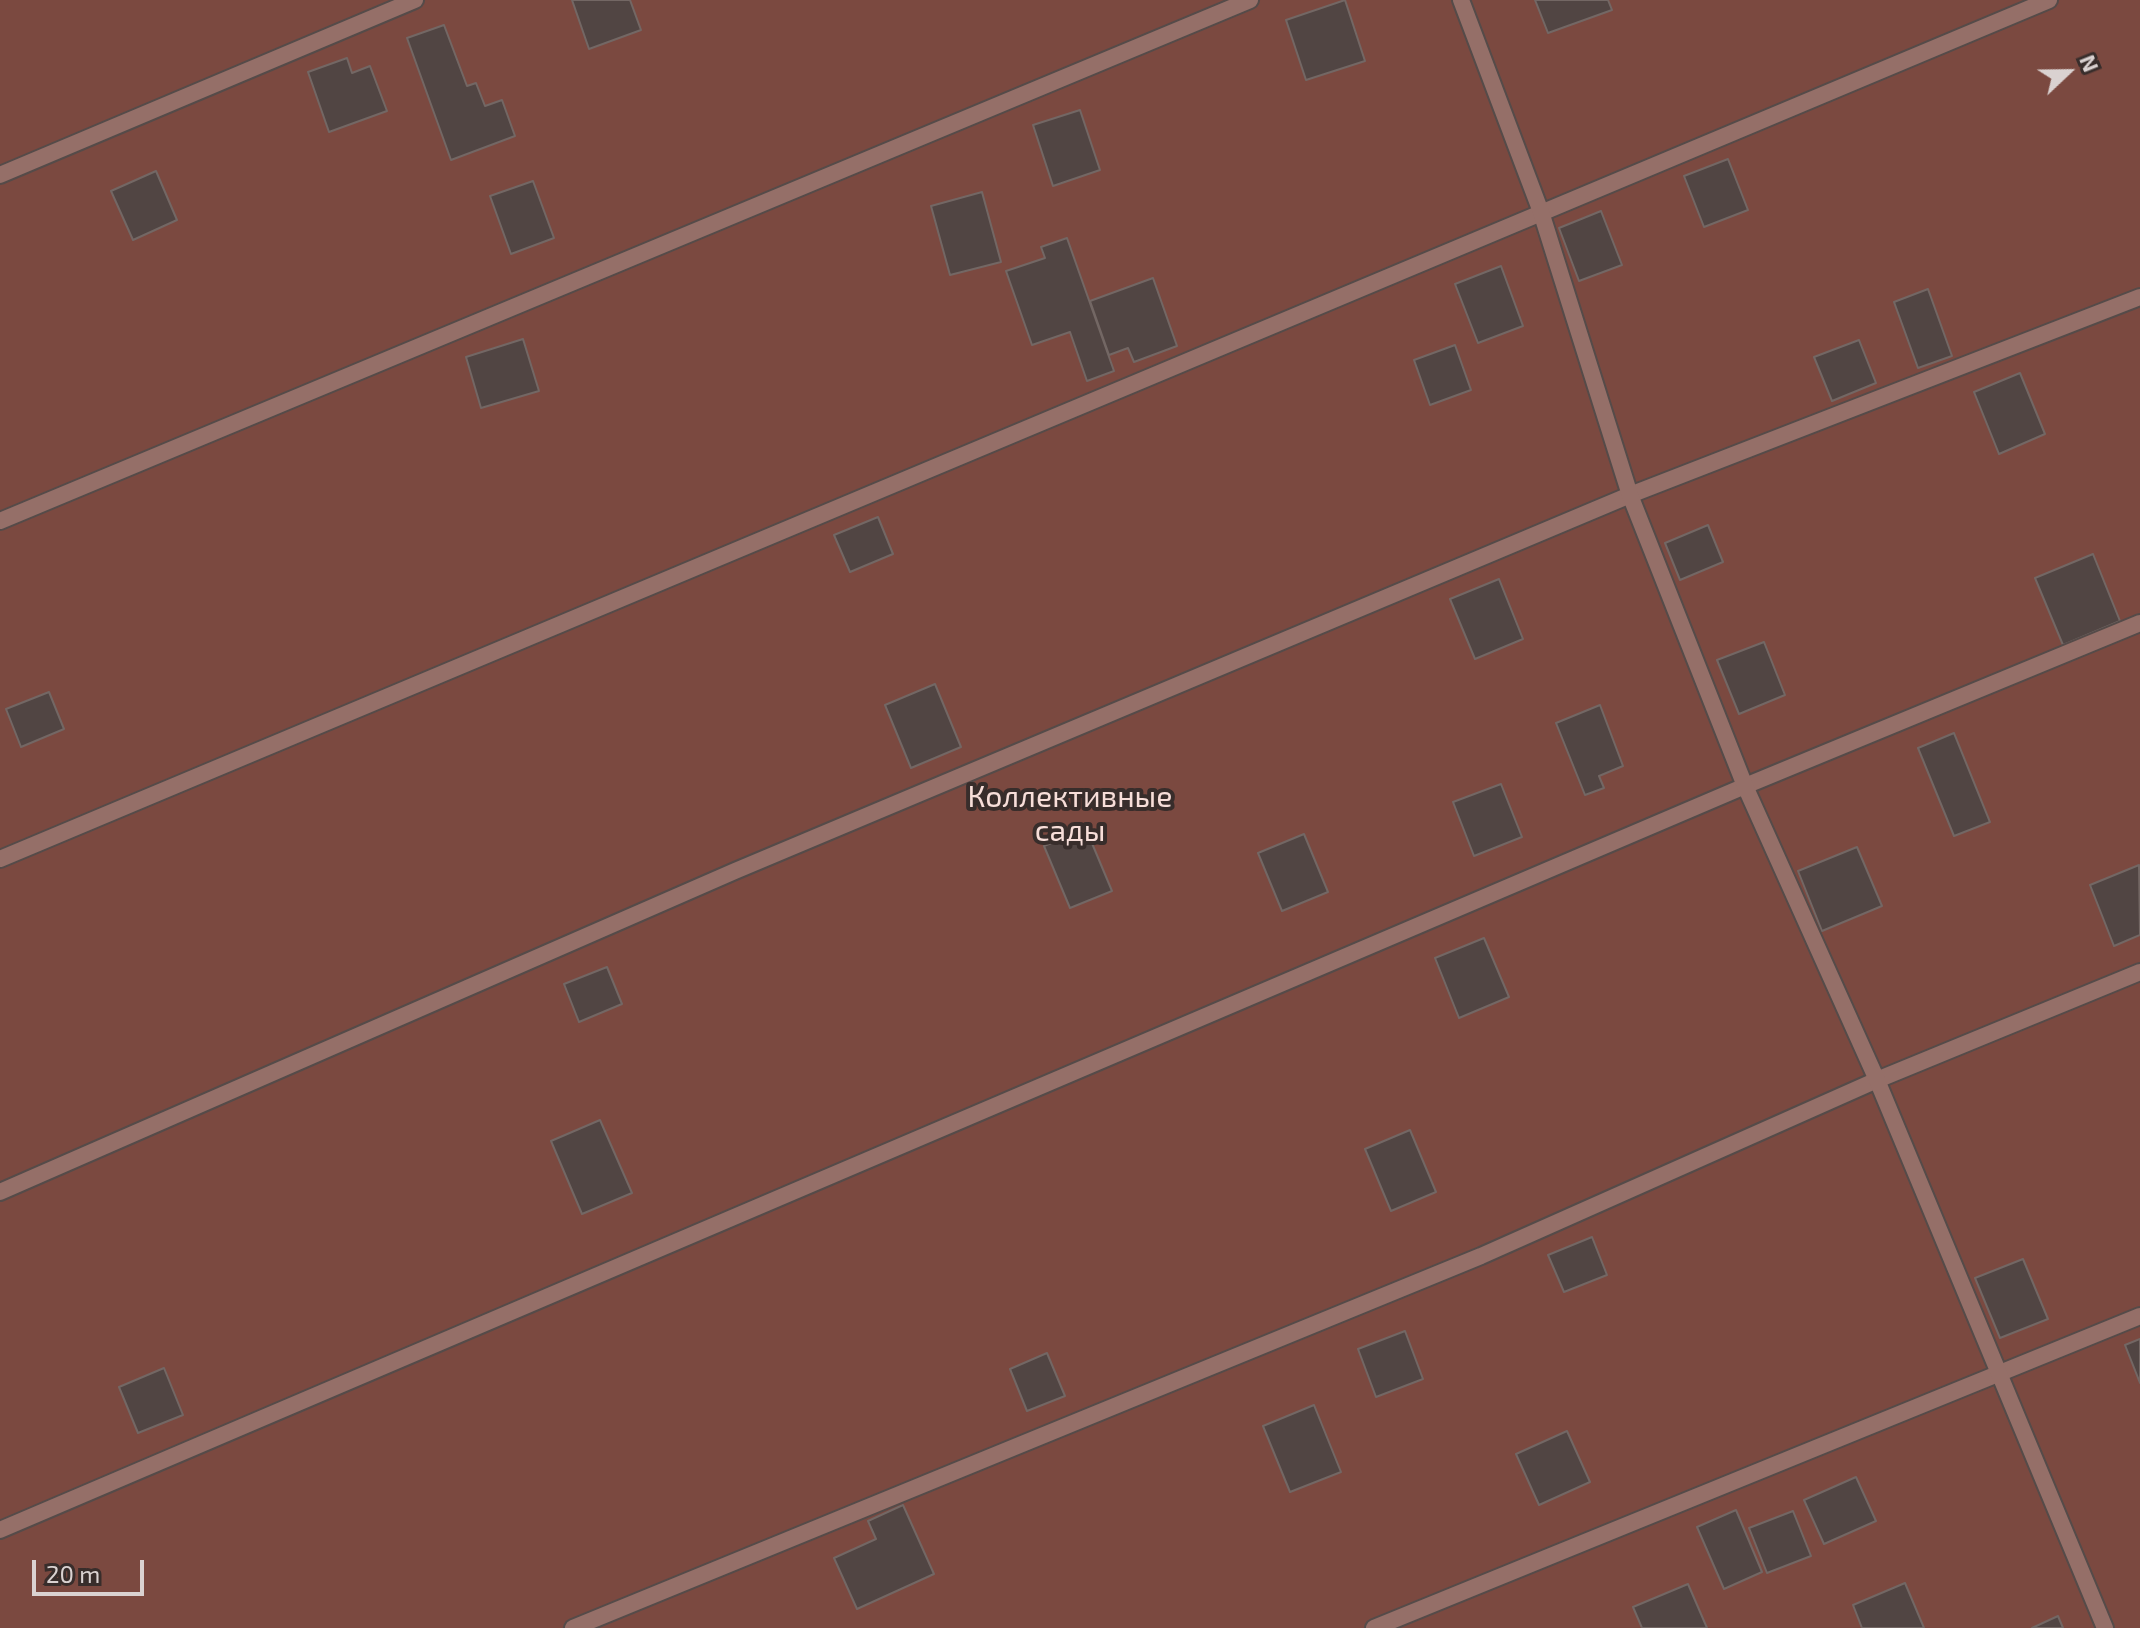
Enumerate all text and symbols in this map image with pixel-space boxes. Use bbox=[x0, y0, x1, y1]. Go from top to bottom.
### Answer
north arrow bbox=[2028, 32, 2108, 112]
text: N bbox=[2075, 51, 2105, 75]
park label: Коллективные сады bbox=[968, 779, 1172, 850]
scale bar bbox=[36, 1544, 148, 1594]
text: 20 m bbox=[46, 1559, 100, 1588]

